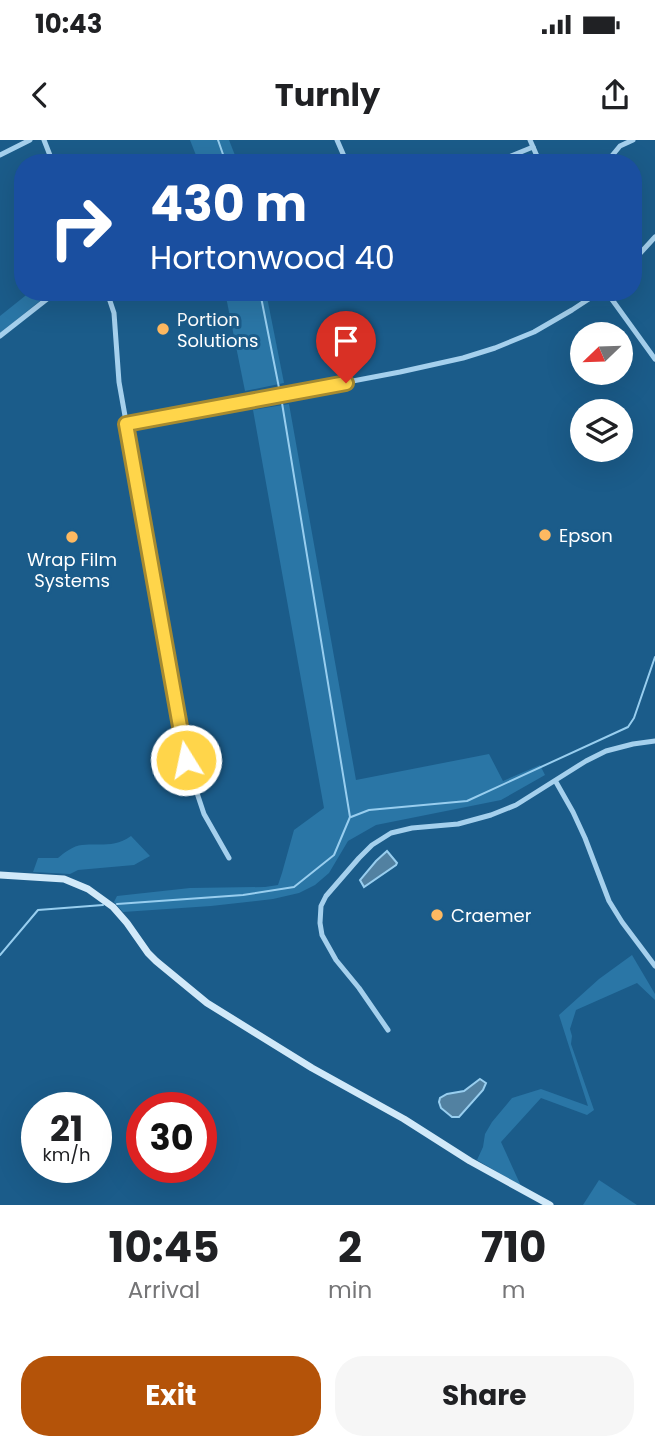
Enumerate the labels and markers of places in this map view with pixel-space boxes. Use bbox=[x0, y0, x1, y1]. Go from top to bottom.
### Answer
place label: Portion Solutions bbox=[177, 307, 258, 353]
pin bbox=[316, 311, 376, 383]
marker: Portion Solutions bbox=[155, 321, 171, 337]
place label: Epson bbox=[559, 523, 613, 548]
marker: Epson bbox=[537, 527, 553, 543]
marker: Wrap Film Systems bbox=[64, 529, 80, 545]
place label: Wrap Film Systems bbox=[27, 547, 117, 593]
place label: Craemer bbox=[451, 903, 532, 928]
marker: Craemer bbox=[429, 907, 445, 923]

